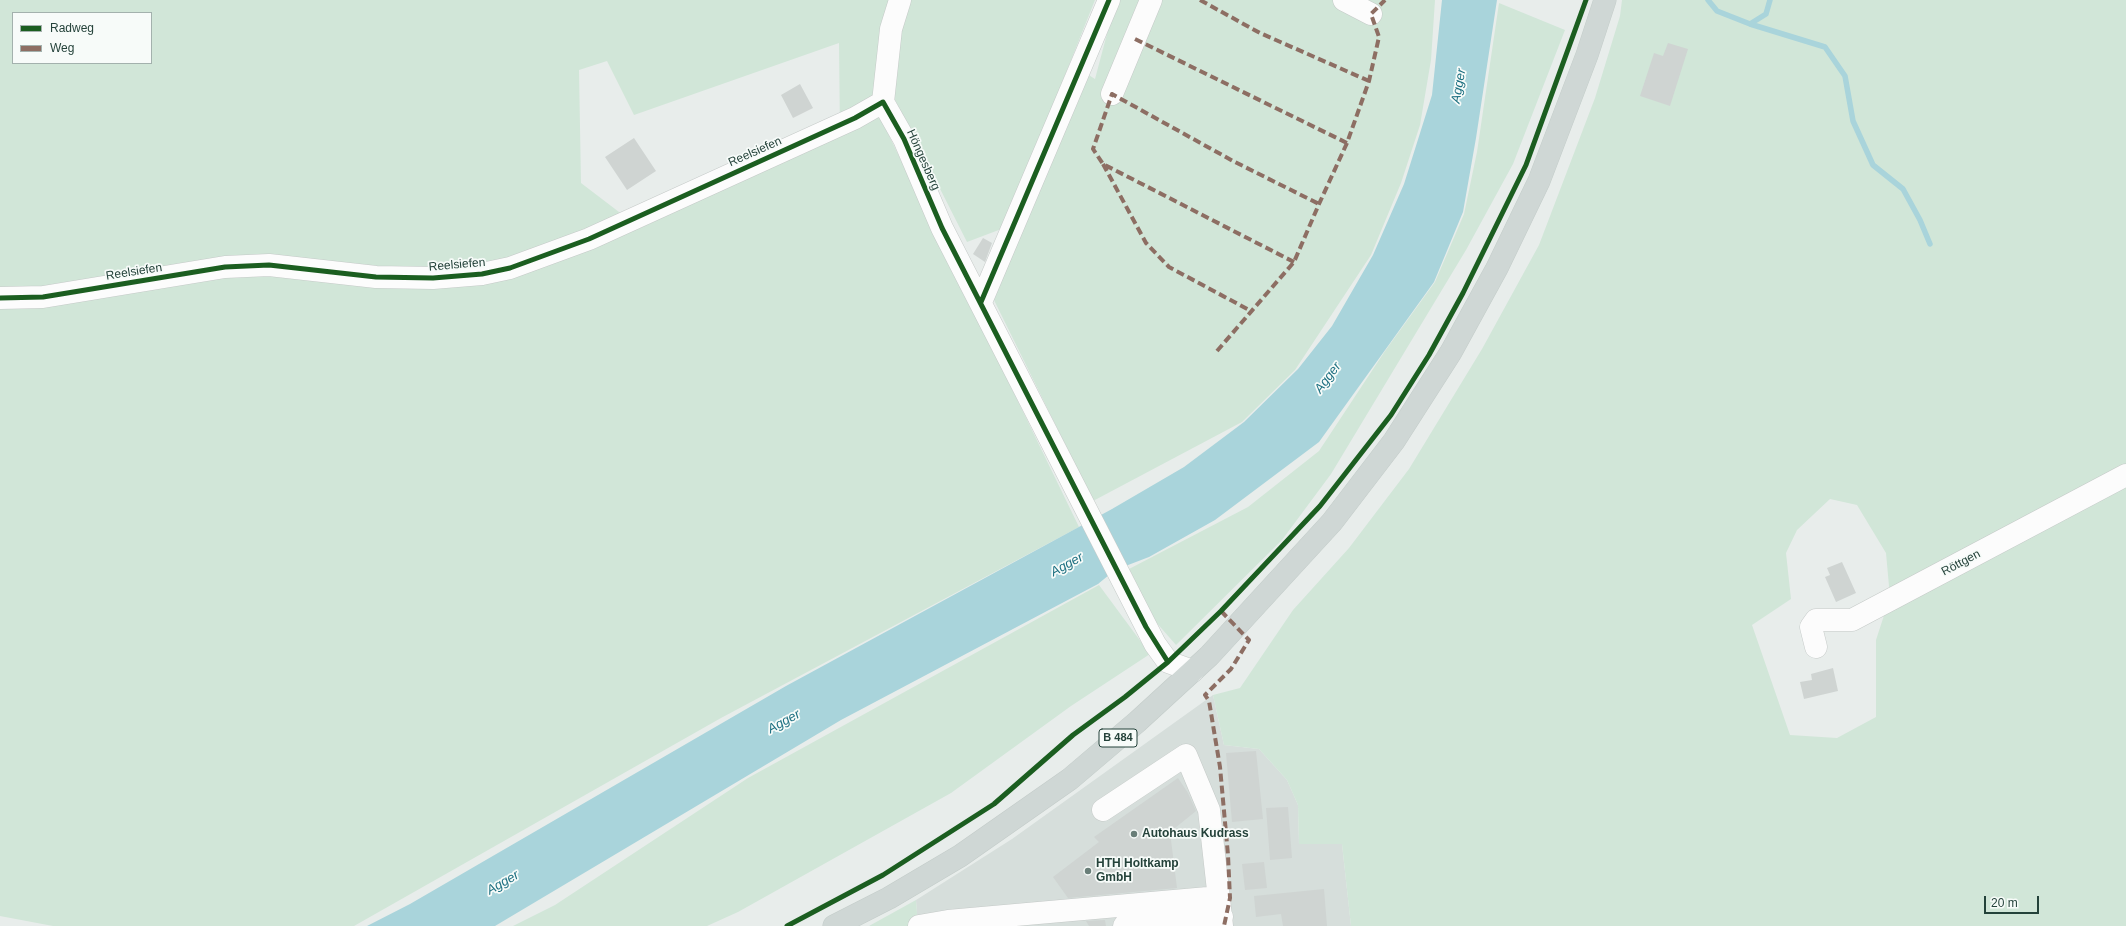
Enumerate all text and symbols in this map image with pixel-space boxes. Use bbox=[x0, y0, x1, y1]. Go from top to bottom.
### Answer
legend bbox=[12, 12, 152, 64]
text: Radweg bbox=[50, 21, 94, 35]
text: Weg bbox=[50, 41, 74, 55]
water label: Agger bbox=[1448, 68, 1470, 104]
street label: Höngesberg bbox=[903, 127, 943, 193]
street label: Reelsiefen bbox=[726, 134, 784, 170]
street label: Reelsiefen bbox=[428, 255, 486, 275]
street label: Reelsiefen bbox=[105, 260, 163, 284]
water label: Agger bbox=[1311, 359, 1345, 397]
street label: Röttgen bbox=[1939, 547, 1983, 579]
water label: Agger bbox=[1048, 550, 1086, 580]
water label: Agger bbox=[765, 707, 803, 737]
road number: B 484 bbox=[1099, 729, 1137, 747]
place label: Autohaus Kudrass bbox=[1142, 827, 1249, 841]
marker: Autohaus Kudrass bbox=[1129, 829, 1139, 839]
place label: HTH Holtkamp GmbH bbox=[1096, 857, 1179, 885]
marker: HTH Holtkamp GmbH bbox=[1083, 866, 1093, 876]
water label: Agger bbox=[484, 868, 522, 898]
scale bar bbox=[1986, 888, 2041, 914]
text: 20 m bbox=[1991, 896, 2018, 910]

